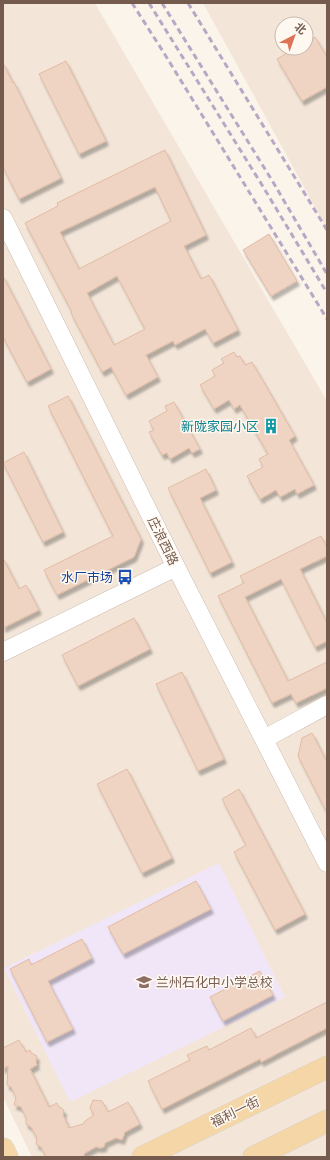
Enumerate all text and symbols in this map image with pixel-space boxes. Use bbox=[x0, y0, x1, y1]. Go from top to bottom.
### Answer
north arrow bbox=[274, 16, 314, 56]
text: 北 bbox=[292, 20, 309, 37]
building icon: 新陇家园小区 bbox=[262, 417, 280, 435]
place label: 新陇家园小区 bbox=[181, 419, 259, 434]
street label: 庄浪西路 bbox=[145, 514, 181, 568]
bus stop icon: 水厂市场 bbox=[116, 568, 134, 586]
place label: 水厂市场 bbox=[61, 570, 113, 585]
school or university icon: 兰州石化中小学总校 bbox=[135, 973, 153, 991]
place label: 兰州石化中小学总校 bbox=[156, 975, 273, 990]
street label: 福利一街 bbox=[208, 1094, 262, 1130]

